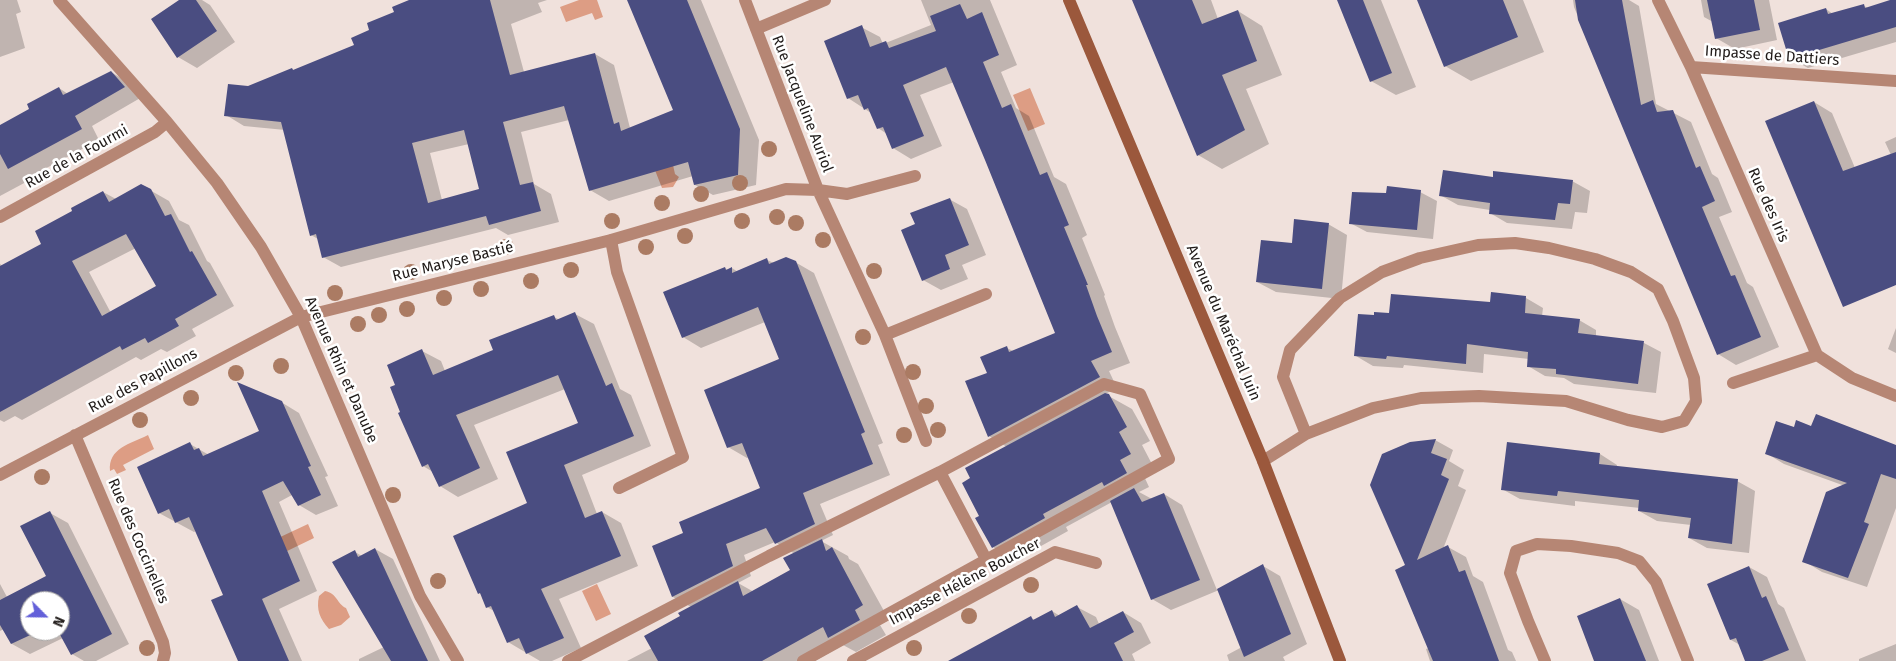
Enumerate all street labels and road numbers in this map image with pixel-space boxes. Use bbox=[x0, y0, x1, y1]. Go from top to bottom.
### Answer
street label: Rue Jacqueline Auriol bbox=[768, 33, 836, 175]
street label: Impasse de Dattiers bbox=[1704, 42, 1840, 70]
street label: Rue de la Fourmi bbox=[22, 121, 132, 193]
street label: Rue des Iris bbox=[1744, 165, 1792, 245]
street label: Rue Maryse Bastié bbox=[391, 238, 515, 286]
street label: Avenue du Maréchal Juin bbox=[1182, 242, 1264, 404]
street label: Avenue Rhin et Danube bbox=[301, 294, 381, 446]
street label: Rue des Papillons bbox=[86, 345, 200, 417]
street label: Rue des Coccinelles bbox=[104, 476, 172, 606]
street label: Impasse Hélène Boucher bbox=[886, 535, 1044, 629]

